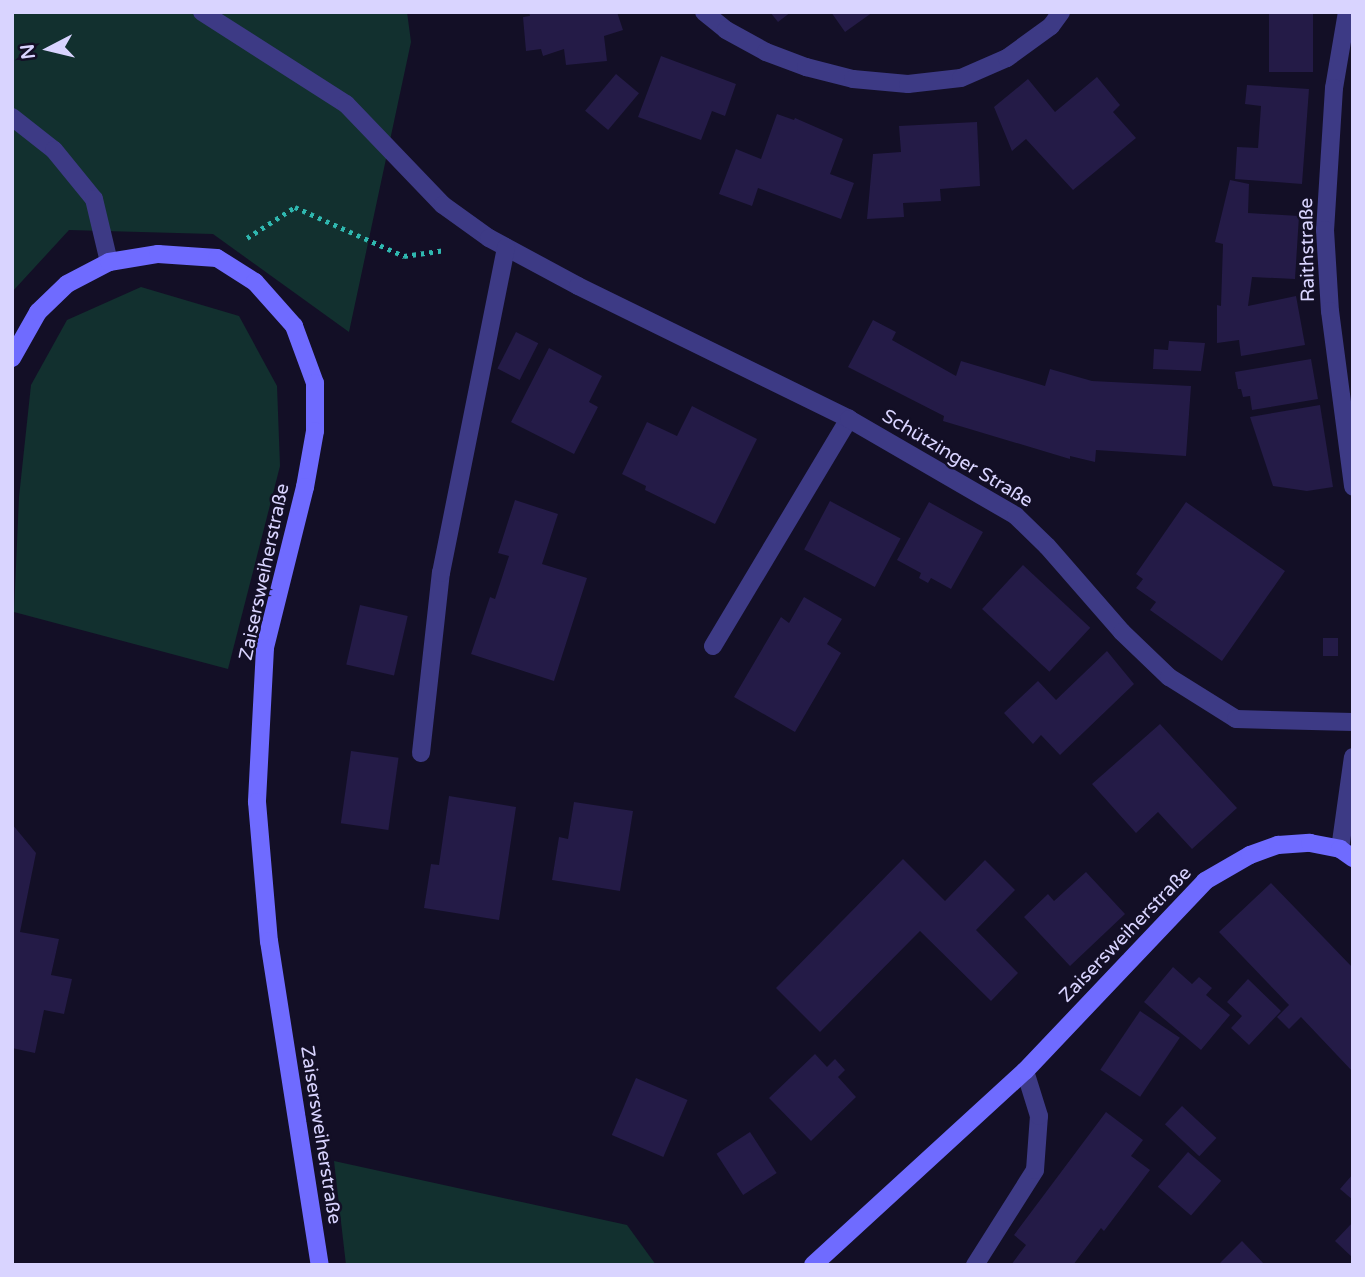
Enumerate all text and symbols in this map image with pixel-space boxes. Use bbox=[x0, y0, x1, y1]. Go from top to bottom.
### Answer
north arrow bbox=[14, 14, 84, 84]
text: N bbox=[16, 43, 40, 60]
street label: Raithstraße bbox=[1296, 198, 1320, 302]
street label: Schützinger Straße bbox=[878, 405, 1036, 513]
street label: Zaisersweiherstraße bbox=[235, 481, 295, 663]
street label: Zaisersweiherstraße bbox=[1055, 862, 1197, 1008]
street label: Zaisersweiherstraße bbox=[295, 1044, 345, 1226]

